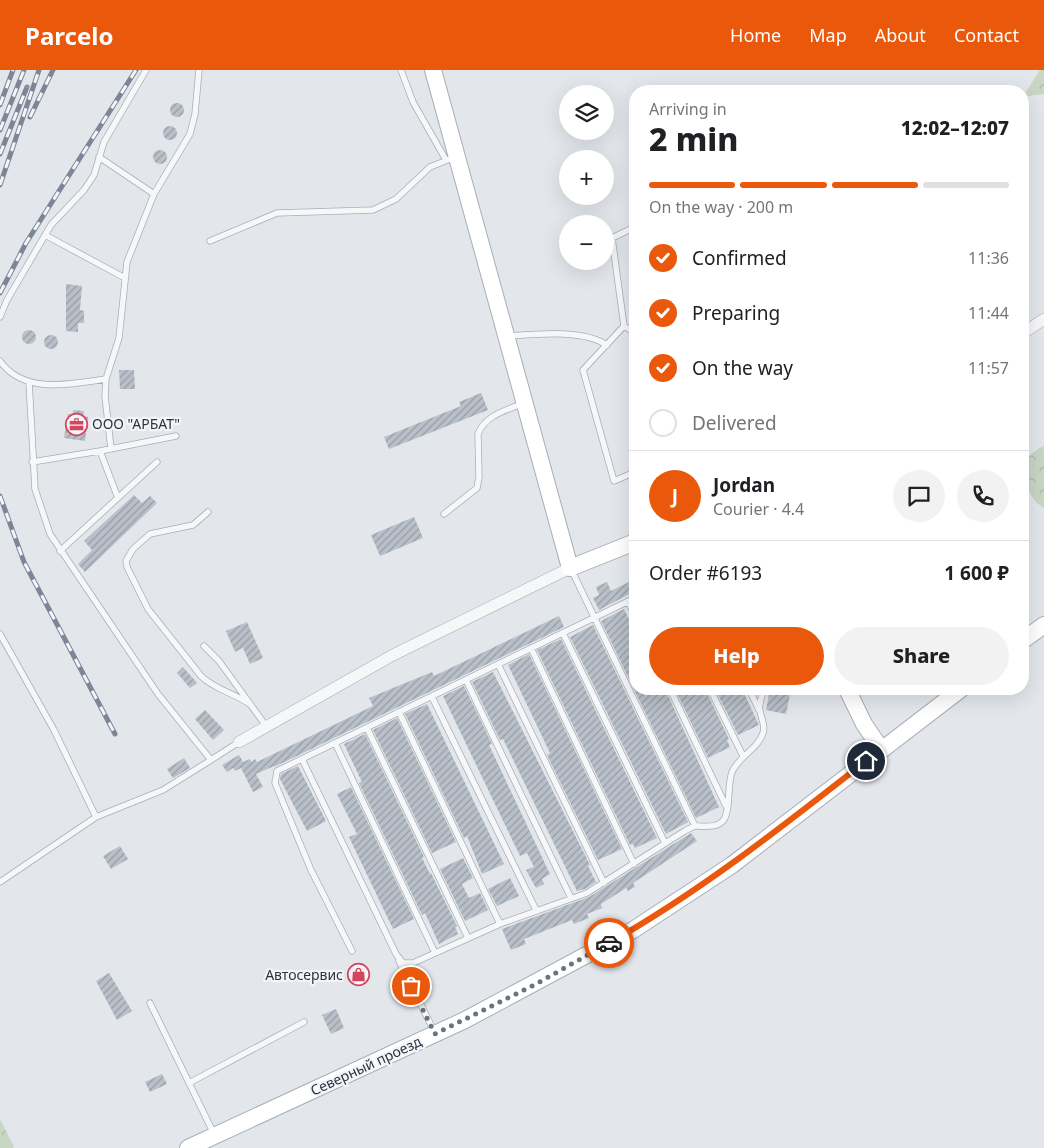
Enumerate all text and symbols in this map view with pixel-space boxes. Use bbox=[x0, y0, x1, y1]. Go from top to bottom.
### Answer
text: Parcelo bbox=[25, 19, 113, 52]
text: Home bbox=[730, 23, 781, 47]
text: Map bbox=[809, 23, 847, 47]
text: About bbox=[875, 23, 926, 47]
text: Contact bbox=[954, 23, 1019, 47]
map controls bbox=[559, 85, 614, 270]
button: layers bbox=[559, 85, 614, 140]
text: Arriving in bbox=[649, 98, 727, 120]
text: 12:02–12:07 bbox=[901, 115, 1009, 141]
text: 2 min bbox=[649, 117, 738, 160]
button: + bbox=[559, 150, 614, 205]
text: On the way · 200 m bbox=[649, 196, 793, 218]
button: − bbox=[559, 215, 614, 270]
icon: check bbox=[649, 244, 677, 272]
text: Confirmed bbox=[692, 245, 787, 271]
text: 11:36 bbox=[968, 247, 1009, 269]
icon: check bbox=[649, 299, 677, 327]
text: Preparing bbox=[692, 300, 780, 326]
text: 11:44 bbox=[968, 302, 1009, 324]
icon: check bbox=[649, 354, 677, 382]
text: On the way bbox=[692, 355, 793, 381]
text: 11:57 bbox=[968, 357, 1009, 379]
text: Delivered bbox=[692, 410, 777, 436]
office icon: ООО "АРБАТ" bbox=[64, 412, 88, 436]
place label: ООО "АРБАТ" bbox=[92, 414, 180, 433]
button: chat bbox=[893, 470, 945, 522]
button: phone bbox=[957, 470, 1009, 522]
text: Jordan bbox=[713, 472, 775, 498]
text: J bbox=[672, 483, 678, 509]
text: Courier · 4.4 bbox=[713, 498, 804, 520]
text: Order #6193 bbox=[649, 560, 762, 586]
text: 1 600 ₽ bbox=[944, 560, 1009, 586]
button: Help bbox=[649, 627, 824, 685]
button: Share bbox=[834, 627, 1009, 685]
pin bbox=[845, 740, 887, 782]
icon: home bbox=[852, 747, 880, 775]
courier bbox=[584, 918, 634, 968]
icon: car bbox=[595, 929, 623, 957]
shop icon: Автосервис bbox=[347, 963, 371, 987]
place label: Автосервис bbox=[265, 965, 343, 984]
pin bbox=[390, 965, 432, 1007]
icon: bag bbox=[397, 972, 425, 1000]
street label: Северный проезд bbox=[307, 1031, 425, 1100]

